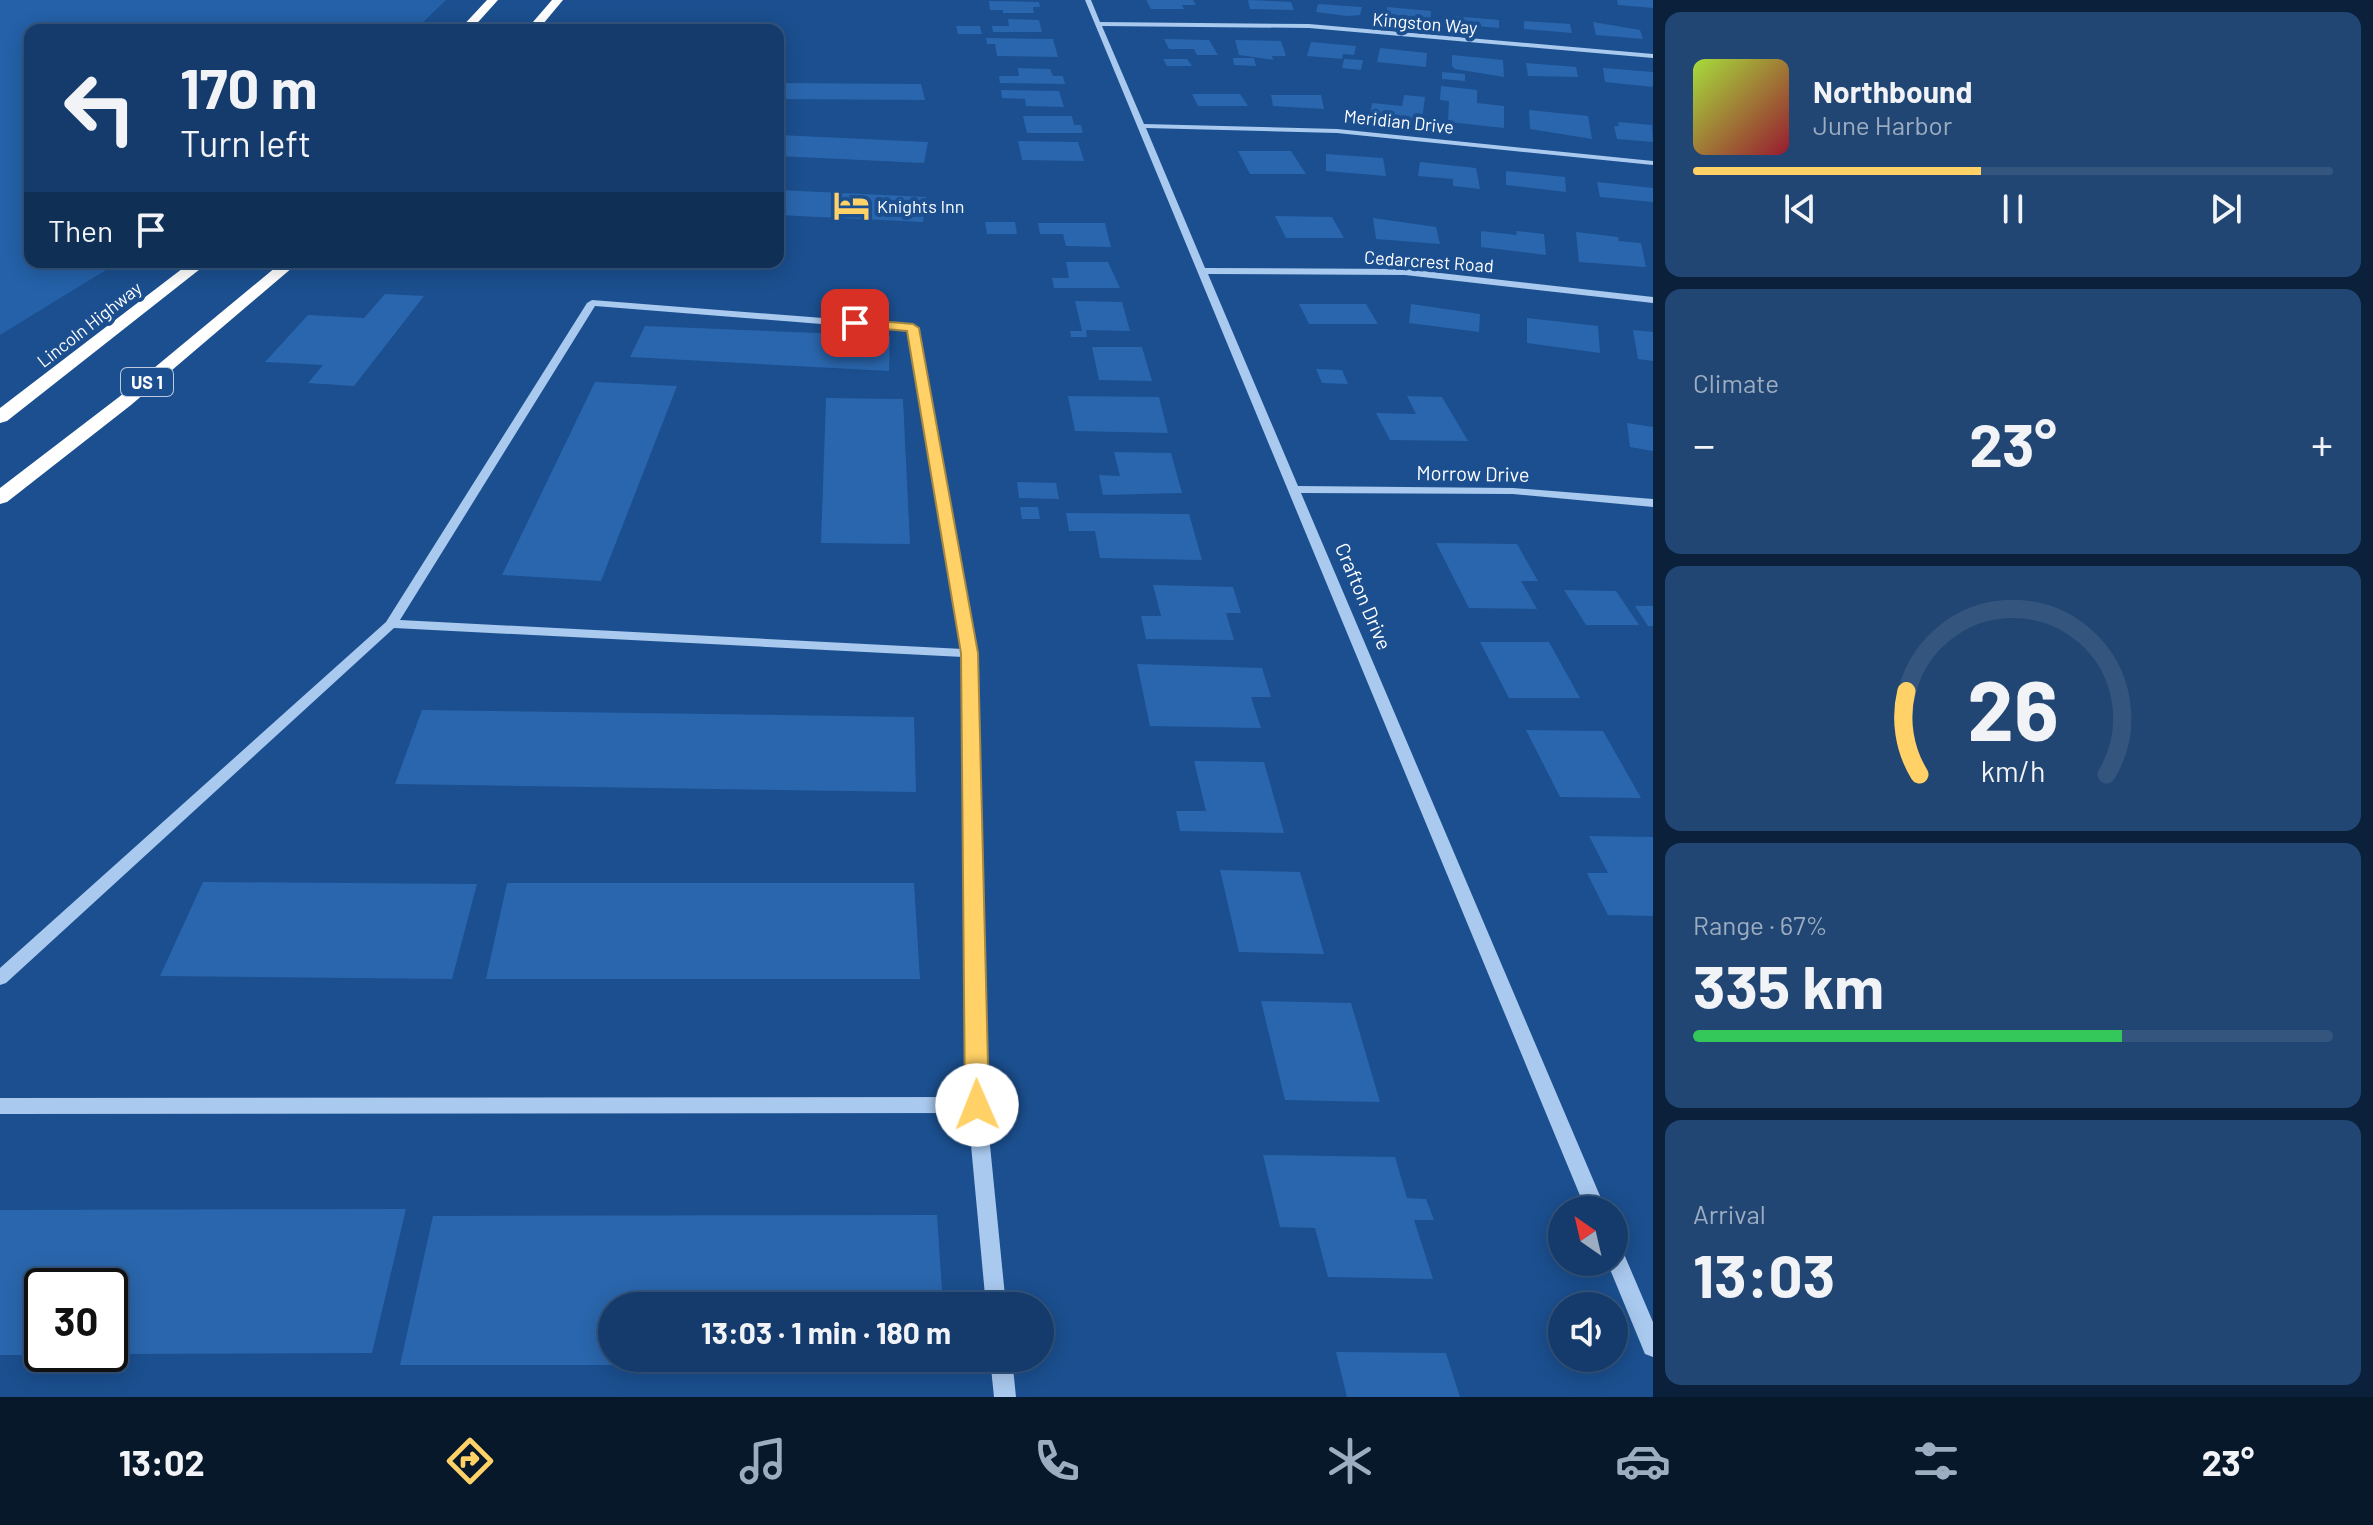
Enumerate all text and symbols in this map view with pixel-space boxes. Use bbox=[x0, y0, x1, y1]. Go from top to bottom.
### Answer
street label: Kingston Way bbox=[1372, 7, 1478, 39]
text: 170 m bbox=[180, 53, 317, 120]
icon: left bbox=[48, 56, 152, 160]
text: Northbound bbox=[1813, 73, 1972, 109]
street label: Meridian Drive bbox=[1343, 104, 1455, 138]
text: June Harbor bbox=[1813, 109, 1952, 140]
text: Turn left bbox=[180, 121, 311, 164]
hotel icon: Knights Inn bbox=[832, 187, 870, 225]
icon: previous bbox=[1778, 187, 1822, 231]
icon: pause bbox=[1991, 187, 2035, 231]
icon: next bbox=[2204, 187, 2248, 231]
place label: Knights Inn bbox=[877, 195, 965, 217]
icon: arrive bbox=[129, 208, 173, 252]
text: Then bbox=[48, 212, 113, 248]
street label: Cedarcrest Road bbox=[1363, 245, 1495, 277]
street label: Lincoln Highway bbox=[32, 276, 146, 372]
pin bbox=[821, 289, 889, 357]
icon: arrive bbox=[833, 301, 877, 345]
text: Climate bbox=[1693, 367, 1779, 398]
road number: US 1 bbox=[121, 368, 173, 396]
text: 23° bbox=[1969, 407, 2057, 479]
text: − bbox=[1693, 417, 1715, 470]
text: + bbox=[2311, 417, 2333, 470]
street label: Morrow Drive bbox=[1416, 460, 1530, 486]
street label: Crafton Drive bbox=[1331, 539, 1397, 653]
text: 26 bbox=[1967, 657, 2059, 757]
text: km/h bbox=[1981, 753, 2045, 788]
text: Range · 67% bbox=[1693, 909, 1828, 940]
text: 335 km bbox=[1693, 949, 1884, 1021]
position arrow bbox=[935, 1063, 1019, 1147]
north arrow bbox=[1548, 1196, 1628, 1276]
map controls bbox=[1548, 1196, 1628, 1372]
text: Arrival bbox=[1693, 1198, 1766, 1229]
text: 13:03 bbox=[1693, 1238, 1835, 1310]
speed limit sign: 30 bbox=[24, 1268, 128, 1372]
button: sound bbox=[1548, 1292, 1628, 1372]
text: 13:03 · 1 min · 180 m bbox=[701, 1314, 951, 1350]
icon: directions bbox=[442, 1433, 498, 1489]
icon: music bbox=[735, 1433, 791, 1489]
icon: phone bbox=[1029, 1433, 1085, 1489]
icon: climate bbox=[1322, 1433, 1378, 1489]
icon: car bbox=[1615, 1433, 1671, 1489]
icon: filters bbox=[1908, 1433, 1964, 1489]
text: 13:02 bbox=[119, 1440, 205, 1483]
text: 23° bbox=[2202, 1440, 2254, 1483]

